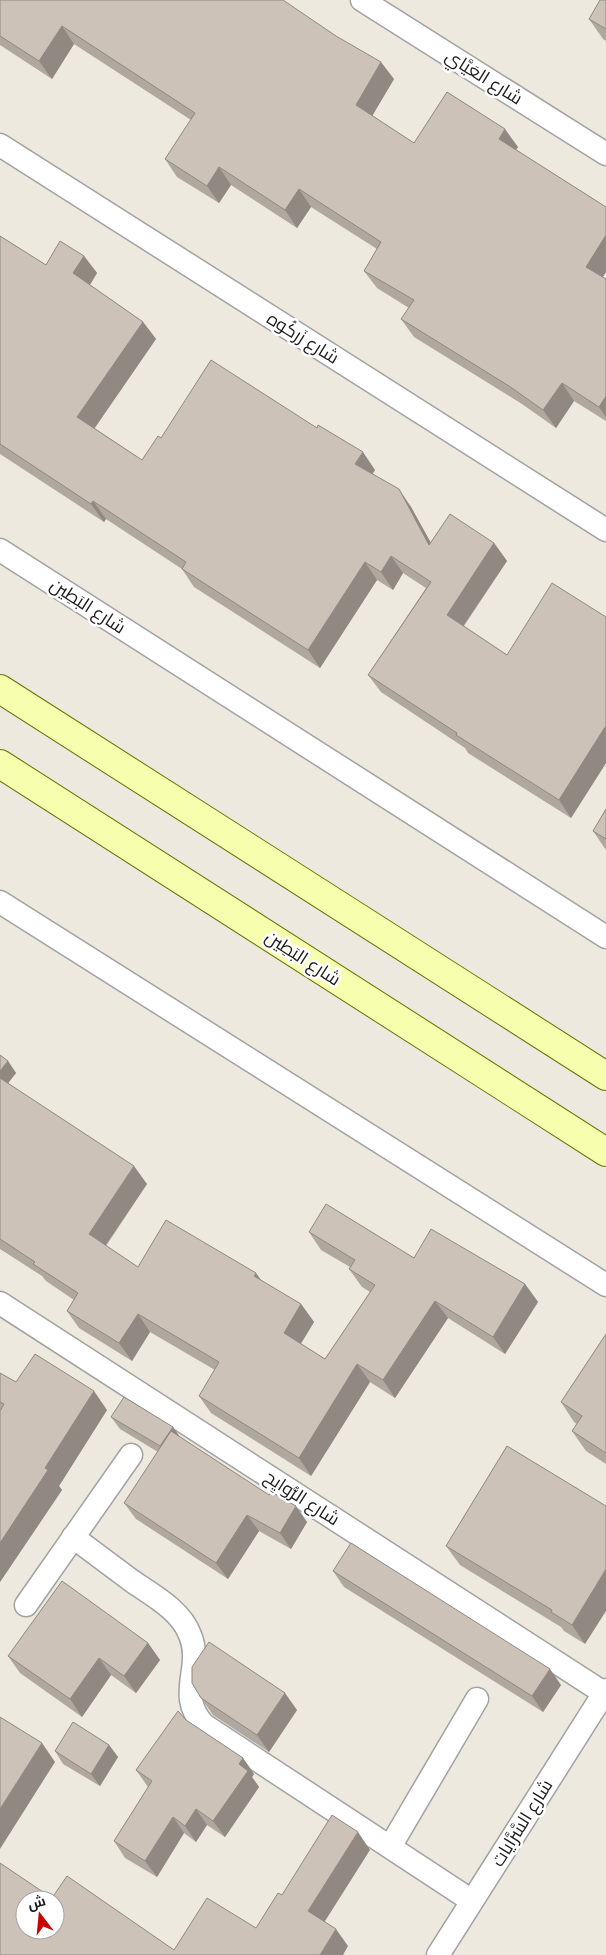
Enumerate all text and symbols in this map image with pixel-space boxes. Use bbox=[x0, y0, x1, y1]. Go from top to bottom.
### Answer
street label: شارع العَيَّاي bbox=[440, 45, 527, 112]
street label: شارع زَركُوه bbox=[262, 307, 343, 370]
street label: شارع البَطِين bbox=[46, 573, 130, 639]
street label: شارع البَطِين bbox=[261, 925, 345, 991]
street label: شارع الرُّوايِح bbox=[260, 1466, 344, 1531]
street label: شارع السَّرَّايات bbox=[487, 1775, 558, 1871]
north arrow bbox=[15, 1890, 65, 1940]
text: ش bbox=[26, 1892, 48, 1914]

